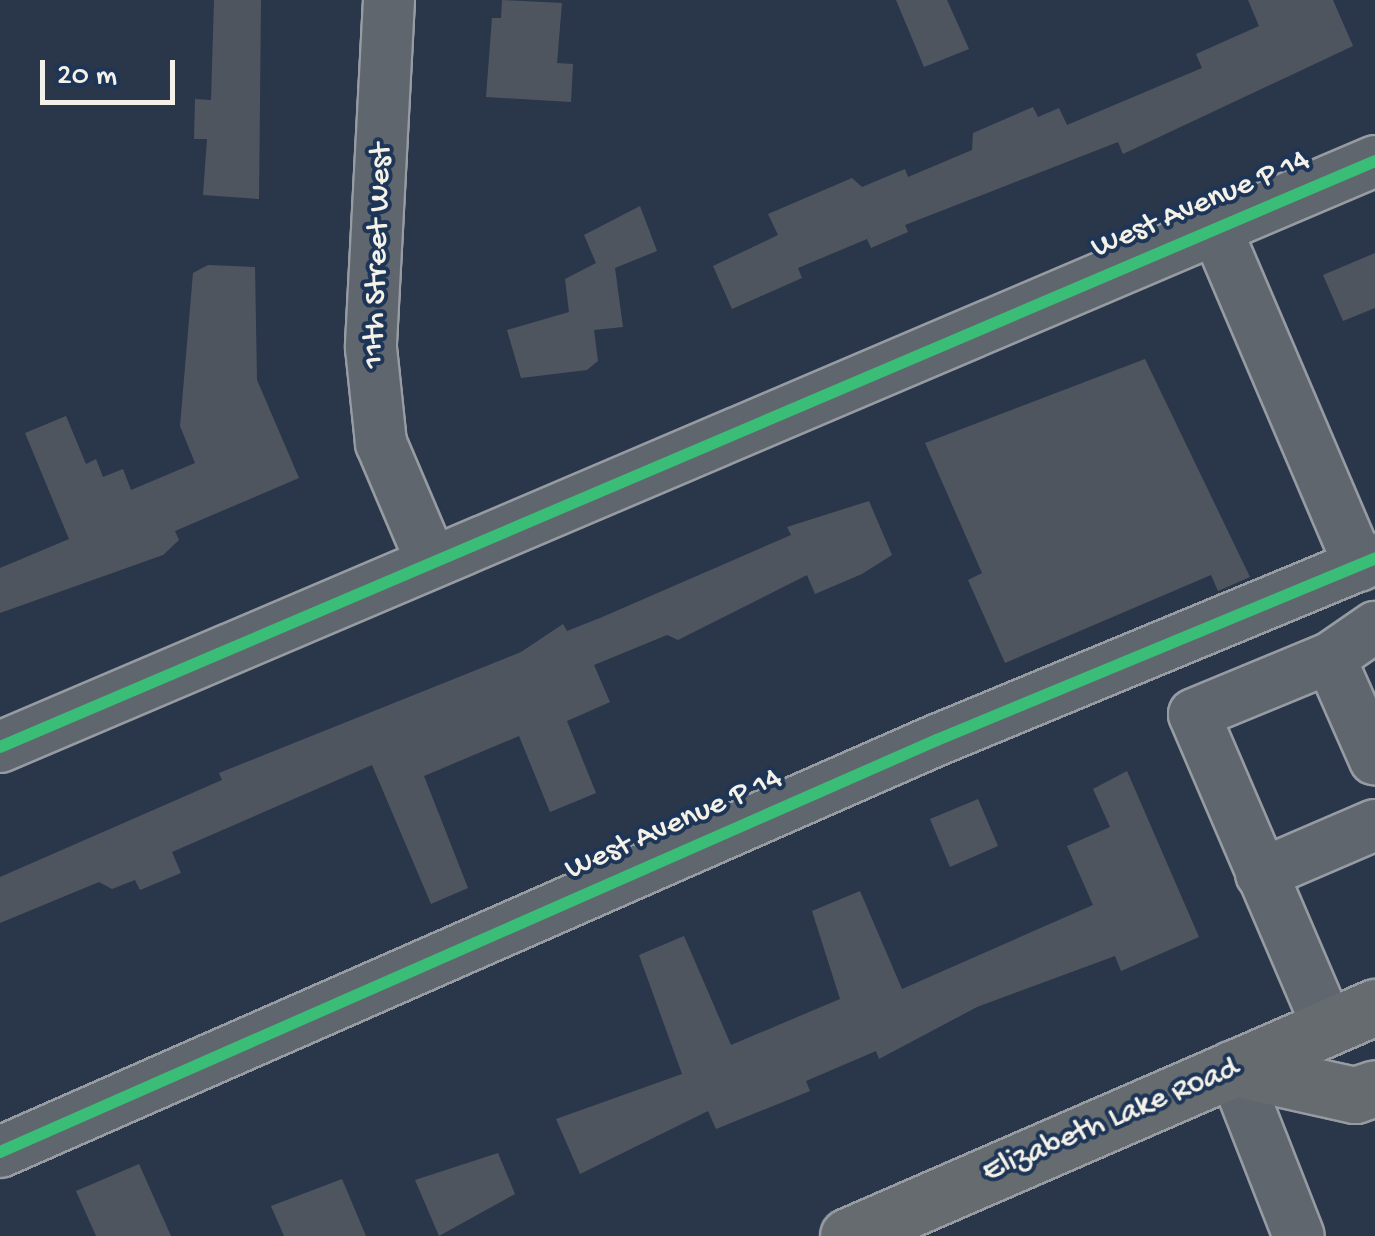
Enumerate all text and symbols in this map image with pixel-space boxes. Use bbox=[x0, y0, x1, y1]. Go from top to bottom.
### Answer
scale bar bbox=[45, 40, 180, 102]
text: 20 m bbox=[57, 60, 117, 95]
street label: West Avenue P 14 bbox=[1086, 142, 1316, 268]
street label: 11th Street West bbox=[356, 143, 402, 369]
street label: West Avenue P 14 bbox=[560, 760, 788, 890]
street label: Elizabeth Lake Road bbox=[977, 1050, 1245, 1192]

